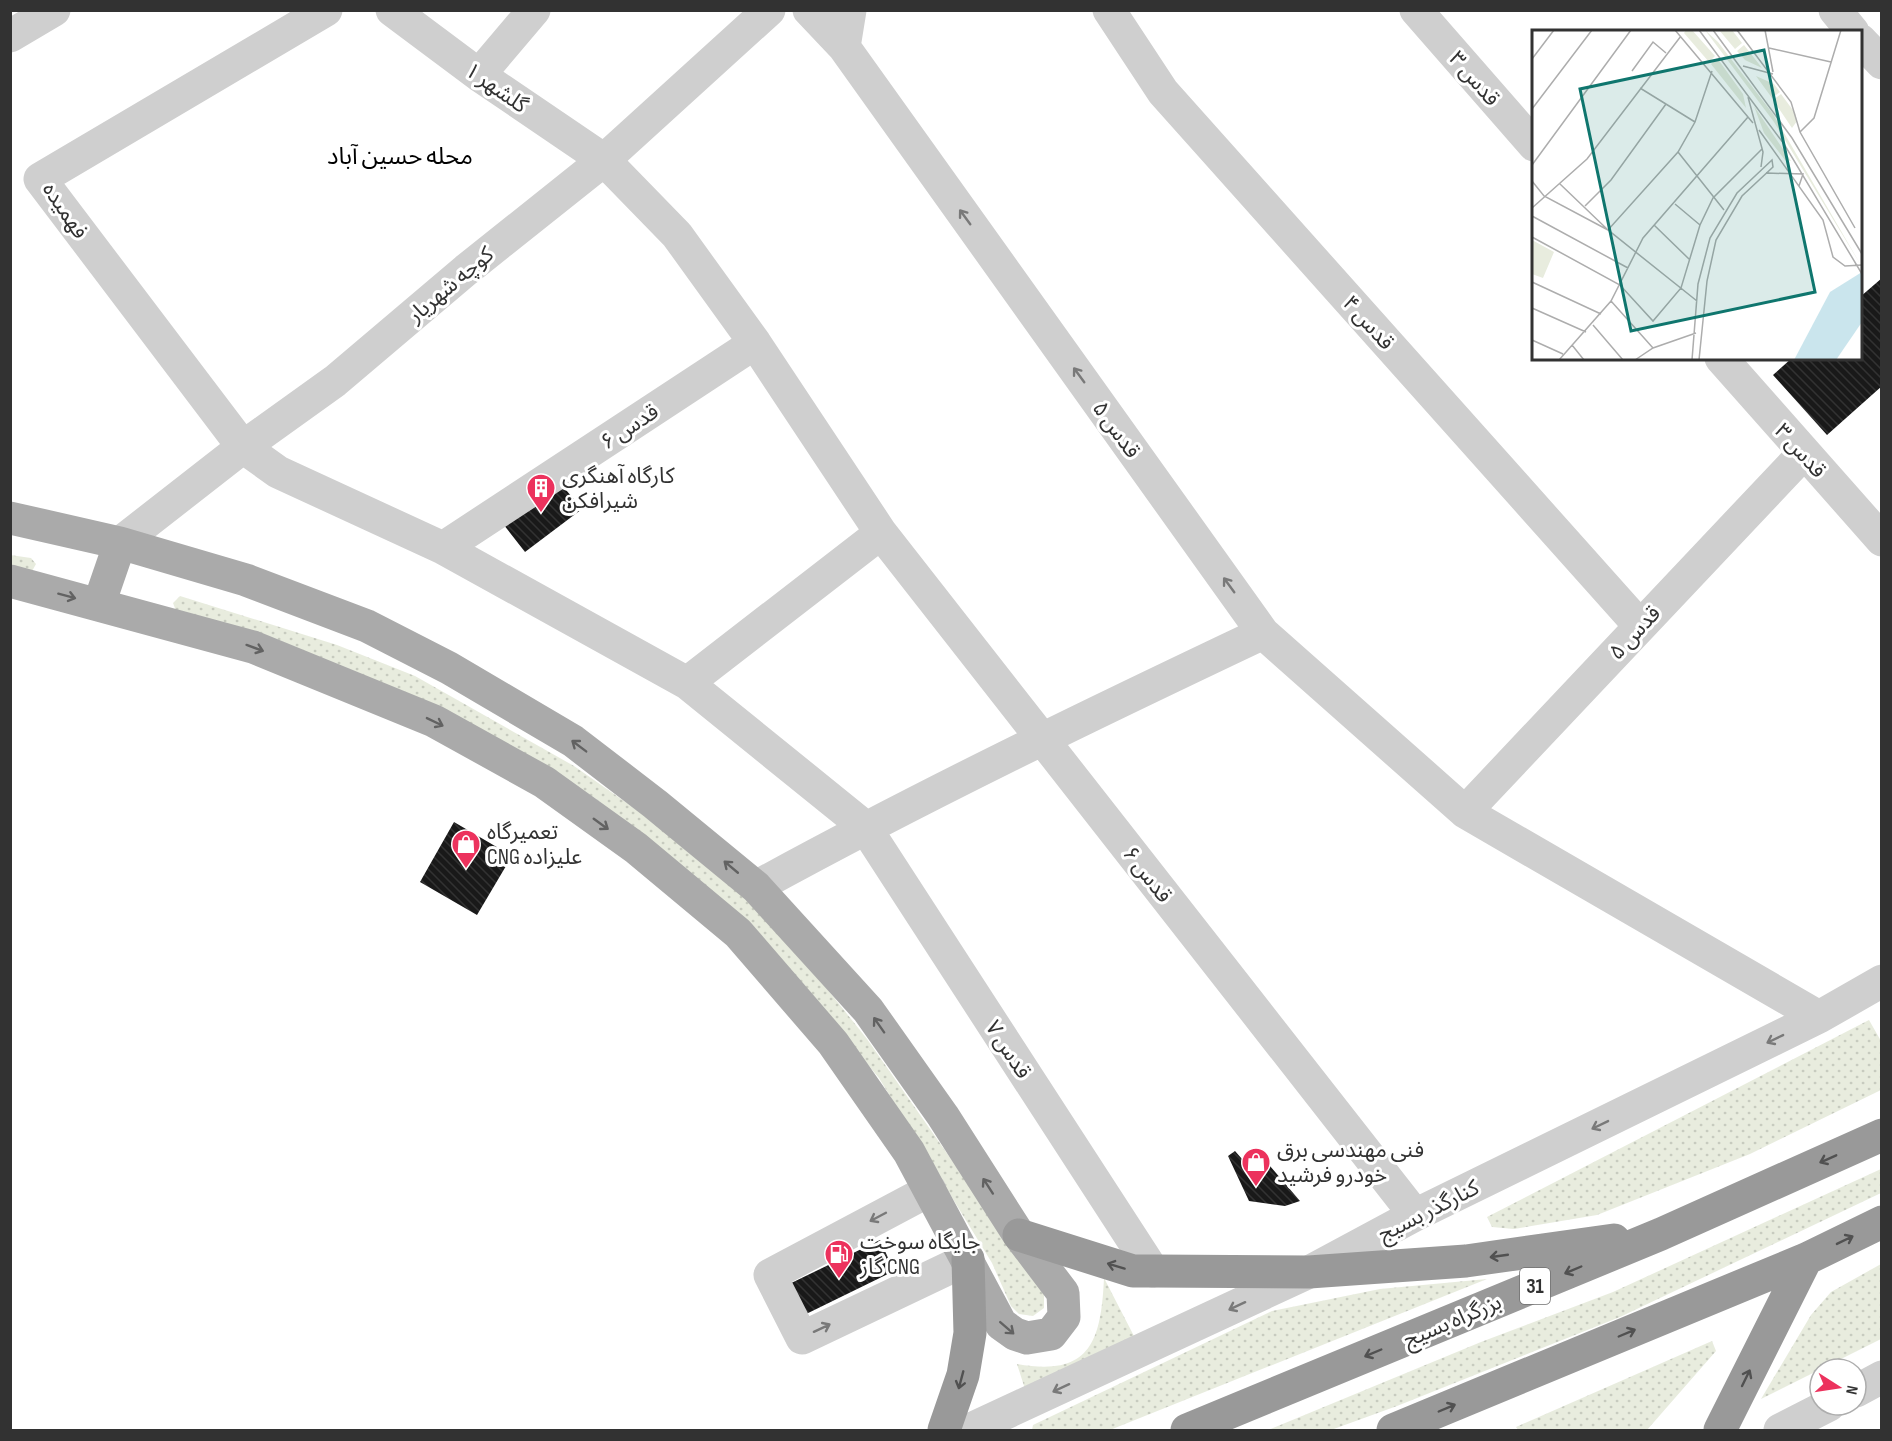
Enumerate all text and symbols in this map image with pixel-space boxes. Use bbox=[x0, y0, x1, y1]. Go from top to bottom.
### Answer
inset map bbox=[1532, 30, 1862, 360]
street label: قدس ۳ bbox=[1443, 46, 1505, 112]
street label: گلشهر ۱ bbox=[460, 57, 533, 120]
district label: محله حسین آباد bbox=[327, 142, 473, 171]
street label: فهمیده bbox=[36, 177, 93, 244]
one-way arrow bbox=[959, 209, 971, 226]
street label: کوچه شهریار bbox=[402, 241, 500, 330]
street label: قدس ۴ bbox=[1336, 290, 1399, 356]
one-way arrow bbox=[1073, 368, 1085, 384]
street label: قدس ۵ bbox=[1086, 396, 1146, 464]
street label: قدس ۶ bbox=[596, 398, 664, 456]
street label: قدس ۳ bbox=[1768, 418, 1831, 484]
place label: کارگاه آهنگری شیرافکن bbox=[562, 463, 675, 515]
building icon: کارگاه آهنگری شیرافکن bbox=[525, 472, 557, 514]
one-way arrow bbox=[1223, 578, 1235, 594]
one-way arrow bbox=[57, 590, 76, 602]
street label: قدس ۵ bbox=[1603, 600, 1667, 666]
one-way arrow bbox=[245, 644, 264, 655]
one-way arrow bbox=[426, 716, 444, 728]
one-way arrow bbox=[571, 739, 587, 752]
one-way arrow bbox=[593, 818, 609, 830]
place label: تعمیرگاه CNG علیزاده bbox=[487, 819, 582, 871]
shop icon: تعمیرگاه CNG علیزاده bbox=[450, 828, 482, 870]
street label: قدس ۶ bbox=[1116, 841, 1177, 909]
one-way arrow bbox=[723, 861, 739, 874]
street label: قدس ۷ bbox=[979, 1016, 1037, 1084]
one-way arrow bbox=[872, 1017, 885, 1033]
one-way arrow bbox=[1766, 1033, 1784, 1045]
one-way arrow bbox=[1591, 1119, 1609, 1131]
place label: فنی مهندسی برق خودرو فرشید bbox=[1277, 1137, 1424, 1189]
shop icon: فنی مهندسی برق خودرو فرشید bbox=[1240, 1146, 1272, 1188]
one-way arrow bbox=[1820, 1153, 1838, 1165]
street label: کنارگذر بسیج bbox=[1374, 1174, 1485, 1250]
one-way arrow bbox=[982, 1178, 994, 1195]
one-way arrow bbox=[870, 1212, 888, 1223]
place label: جایگاه سوخت گاز CNG bbox=[859, 1229, 981, 1281]
one-way arrow bbox=[1836, 1233, 1854, 1245]
fuel station icon: جایگاه سوخت گاز CNG bbox=[823, 1238, 855, 1280]
one-way arrow bbox=[1489, 1251, 1509, 1262]
one-way arrow bbox=[1107, 1260, 1126, 1271]
one-way arrow bbox=[1564, 1265, 1582, 1276]
road number: 31 bbox=[1520, 1268, 1550, 1304]
street label: بزرگراه بسیج bbox=[1400, 1289, 1506, 1356]
one-way arrow bbox=[1229, 1300, 1247, 1312]
one-way arrow bbox=[813, 1321, 831, 1333]
one-way arrow bbox=[999, 1321, 1015, 1334]
one-way arrow bbox=[1618, 1327, 1636, 1338]
one-way arrow bbox=[1364, 1348, 1383, 1359]
north arrow bbox=[1808, 1357, 1868, 1417]
one-way arrow bbox=[955, 1370, 966, 1389]
one-way arrow bbox=[1741, 1370, 1753, 1388]
one-way arrow bbox=[1052, 1383, 1070, 1394]
text: N bbox=[1841, 1384, 1861, 1396]
one-way arrow bbox=[1438, 1402, 1456, 1413]

